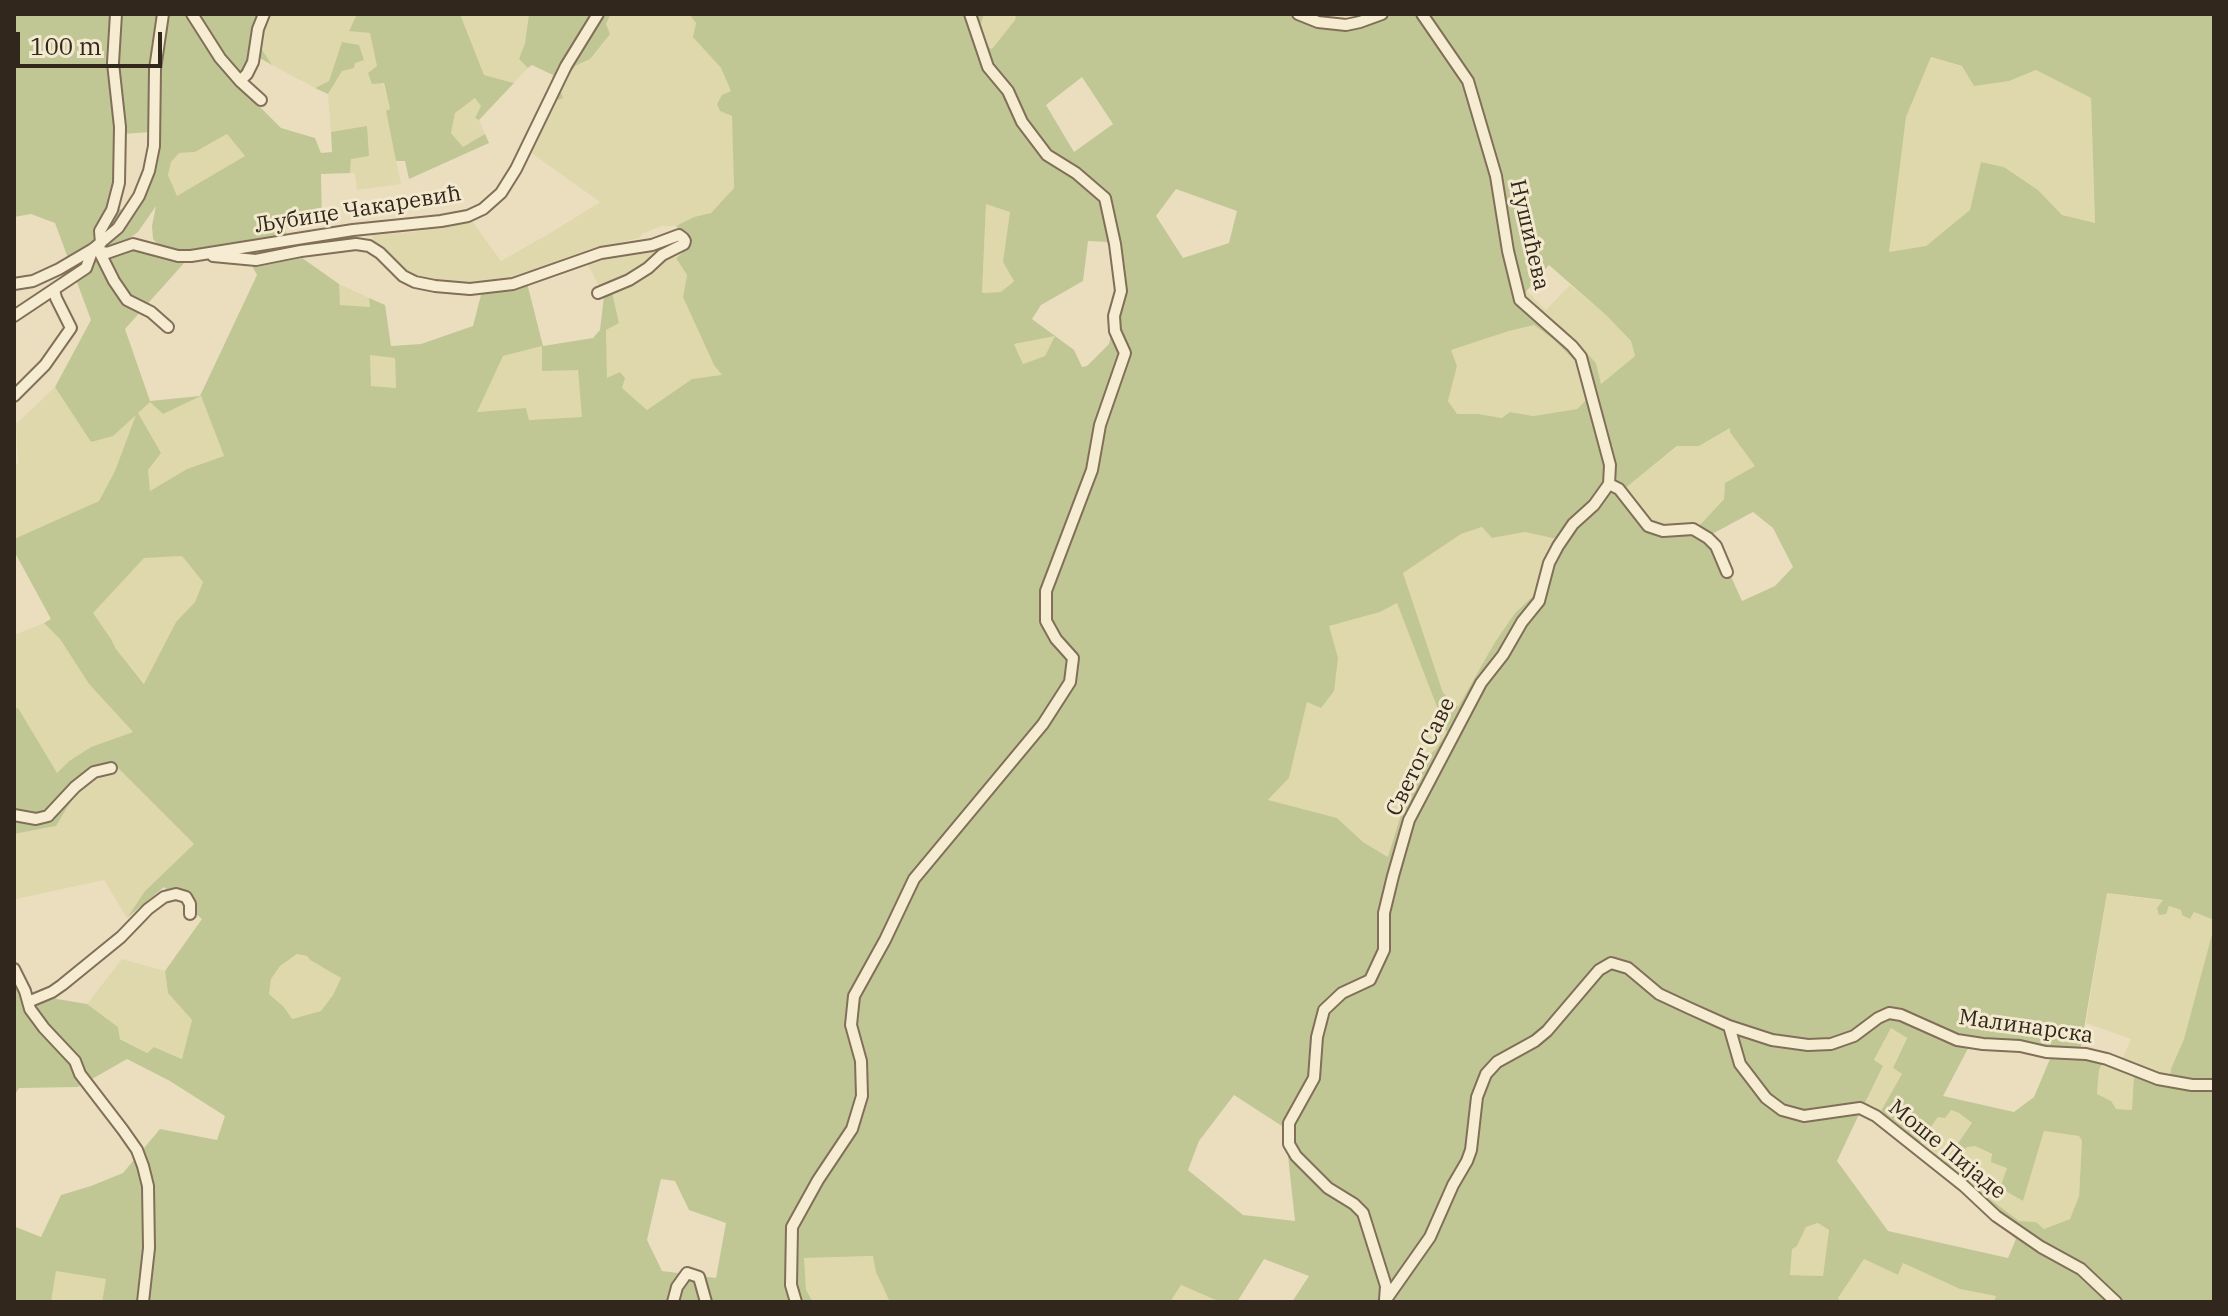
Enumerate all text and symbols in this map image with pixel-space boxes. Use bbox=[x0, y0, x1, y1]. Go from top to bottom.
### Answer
scale bar bbox=[20, 16, 166, 66]
text: 100 m bbox=[30, 30, 102, 62]
street label: Нушићева bbox=[1503, 177, 1555, 293]
street label: Љубице Чакаревић bbox=[253, 181, 463, 239]
street label: Светог Саве bbox=[1381, 693, 1461, 821]
street label: Малинарска bbox=[1957, 1004, 2095, 1050]
street label: Моше Пијаде bbox=[1883, 1095, 2011, 1205]

